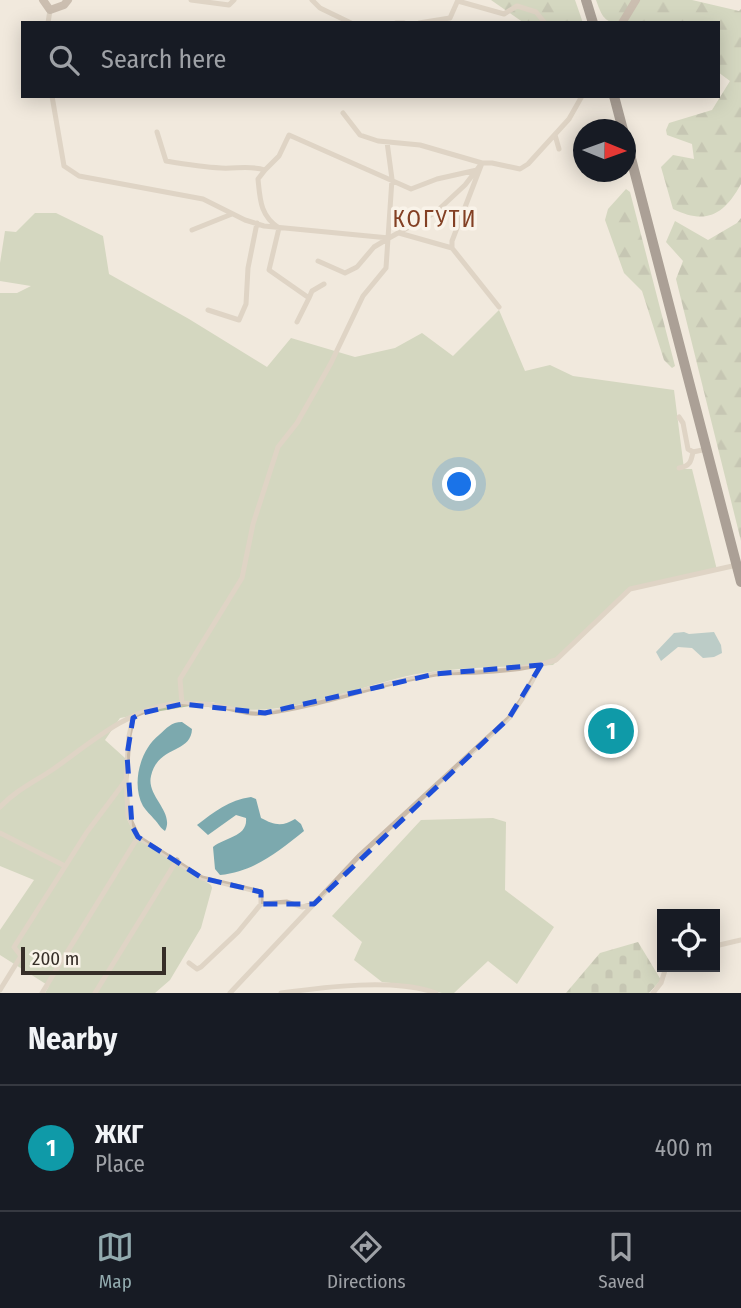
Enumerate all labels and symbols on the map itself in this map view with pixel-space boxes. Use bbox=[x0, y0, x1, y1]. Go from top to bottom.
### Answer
north arrow bbox=[573, 119, 636, 182]
district label: КОГУТИ bbox=[393, 205, 477, 233]
your location bbox=[442, 467, 476, 501]
pin: 1 bbox=[588, 705, 634, 757]
scale bar bbox=[21, 944, 166, 976]

